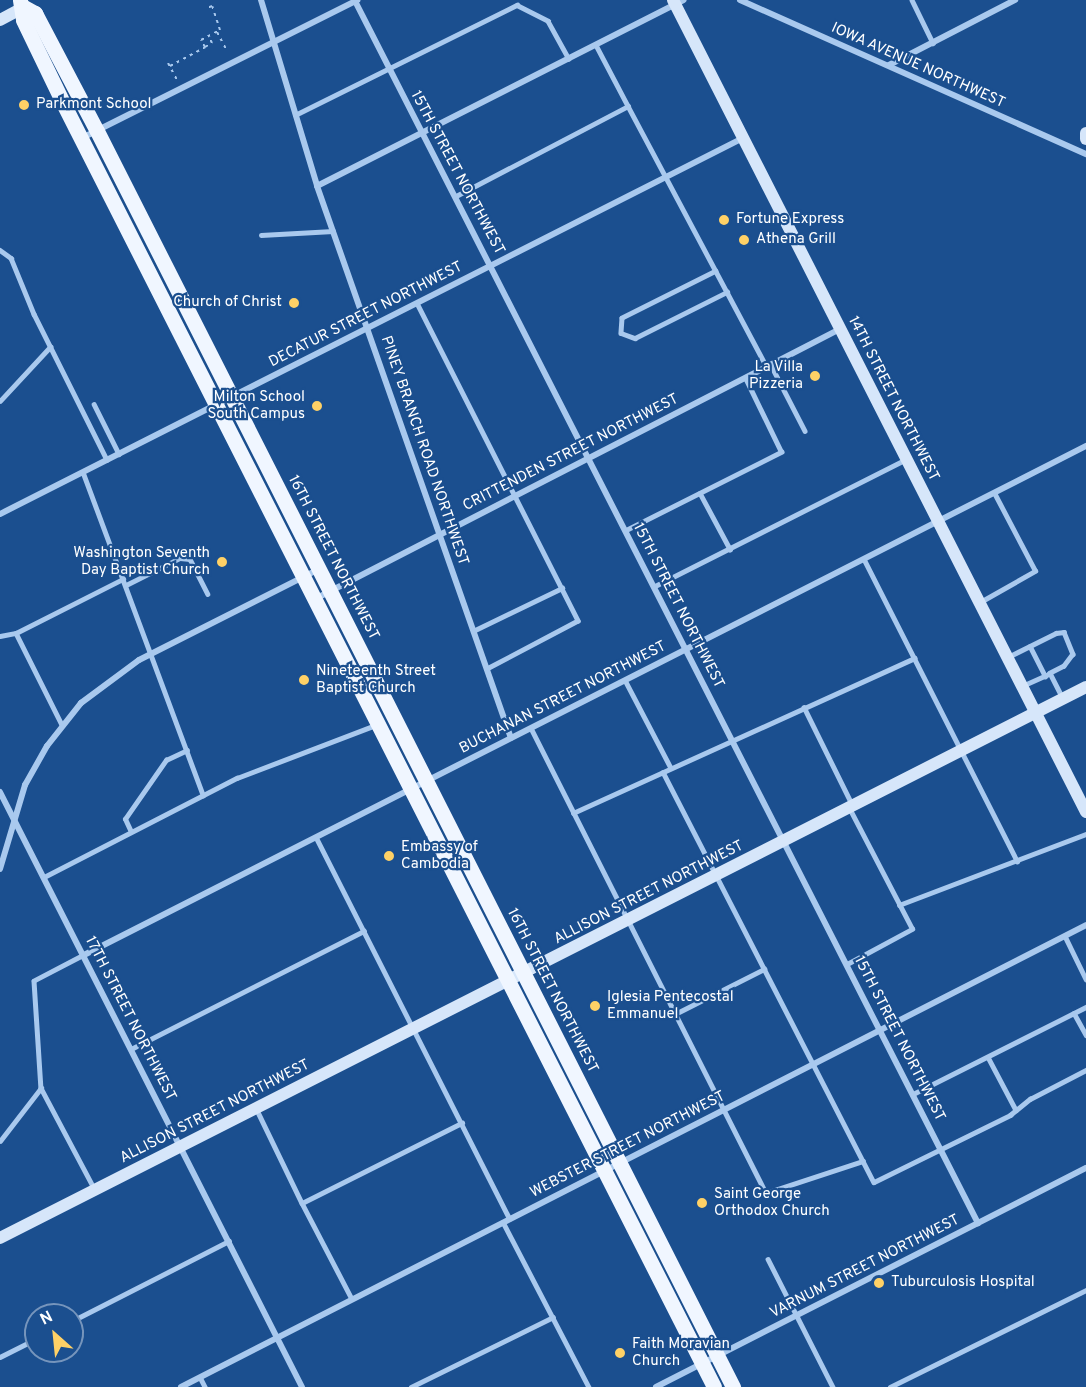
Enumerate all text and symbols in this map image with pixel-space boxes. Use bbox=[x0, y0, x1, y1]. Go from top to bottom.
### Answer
street label: IOWA AVENUE NORTHWEST bbox=[828, 19, 1008, 113]
street label: 15TH STREET NORTHWEST bbox=[406, 88, 508, 258]
place label: Parkmont School bbox=[36, 96, 151, 114]
marker: Parkmont School bbox=[17, 98, 31, 112]
place label: Fortune Express bbox=[736, 211, 844, 229]
marker: Fortune Express bbox=[717, 213, 731, 227]
place label: Athena Grill bbox=[756, 231, 836, 249]
marker: Athena Grill bbox=[737, 233, 751, 247]
street label: DECATUR STREET NORTHWEST bbox=[266, 258, 466, 372]
place label: Church of Christ bbox=[173, 294, 282, 312]
marker: Church of Christ bbox=[287, 296, 301, 310]
street label: 14TH STREET NORTHWEST bbox=[843, 313, 943, 485]
street label: PINEY BRANCH ROAD NORTHWEST bbox=[376, 334, 472, 568]
place label: La Villa Pizzeria bbox=[749, 358, 803, 393]
marker: La Villa Pizzeria bbox=[808, 369, 822, 383]
place label: Milton School South Campus bbox=[207, 388, 305, 423]
street label: CRITTENDEN STREET NORTHWEST bbox=[460, 390, 682, 516]
marker: Milton School South Campus bbox=[310, 399, 324, 413]
street label: 16TH STREET NORTHWEST bbox=[283, 472, 383, 644]
street label: 15TH STREET NORTHWEST bbox=[628, 520, 728, 692]
place label: Washington Seventh Day Baptist Church bbox=[73, 544, 210, 579]
marker: Washington Seventh Day Baptist Church bbox=[215, 555, 229, 569]
street label: BUCHANAN STREET NORTHWEST bbox=[456, 638, 670, 758]
place label: Nineteenth Street Baptist Church bbox=[316, 662, 436, 697]
marker: Nineteenth Street Baptist Church bbox=[297, 673, 311, 687]
street label: ALLISON STREET NORTHWEST bbox=[551, 837, 747, 949]
place label: Embassy of Cambodia bbox=[401, 838, 478, 873]
marker: Embassy of Cambodia bbox=[382, 849, 396, 863]
street label: 16TH STREET NORTHWEST bbox=[502, 905, 602, 1077]
street label: 17TH STREET NORTHWEST bbox=[80, 933, 180, 1105]
street label: 15TH STREET NORTHWEST bbox=[849, 953, 949, 1125]
place label: Iglesia Pentecostal Emmanuel bbox=[607, 988, 734, 1023]
marker: Iglesia Pentecostal Emmanuel bbox=[588, 999, 602, 1013]
street label: ALLISON STREET NORTHWEST bbox=[117, 1056, 313, 1168]
street label: WEBSTER STREET NORTHWEST bbox=[527, 1088, 729, 1202]
place label: Saint George Orthodox Church bbox=[714, 1185, 830, 1220]
marker: Saint George Orthodox Church bbox=[695, 1196, 709, 1210]
street label: VARNUM STREET NORTHWEST bbox=[767, 1211, 963, 1323]
place label: Tuburculosis Hospital bbox=[891, 1274, 1035, 1292]
marker: Tuburculosis Hospital bbox=[872, 1276, 886, 1290]
north arrow bbox=[24, 1303, 84, 1363]
text: N bbox=[37, 1307, 56, 1330]
place label: Faith Moravian Church bbox=[632, 1335, 730, 1370]
marker: Faith Moravian Church bbox=[613, 1346, 627, 1360]

